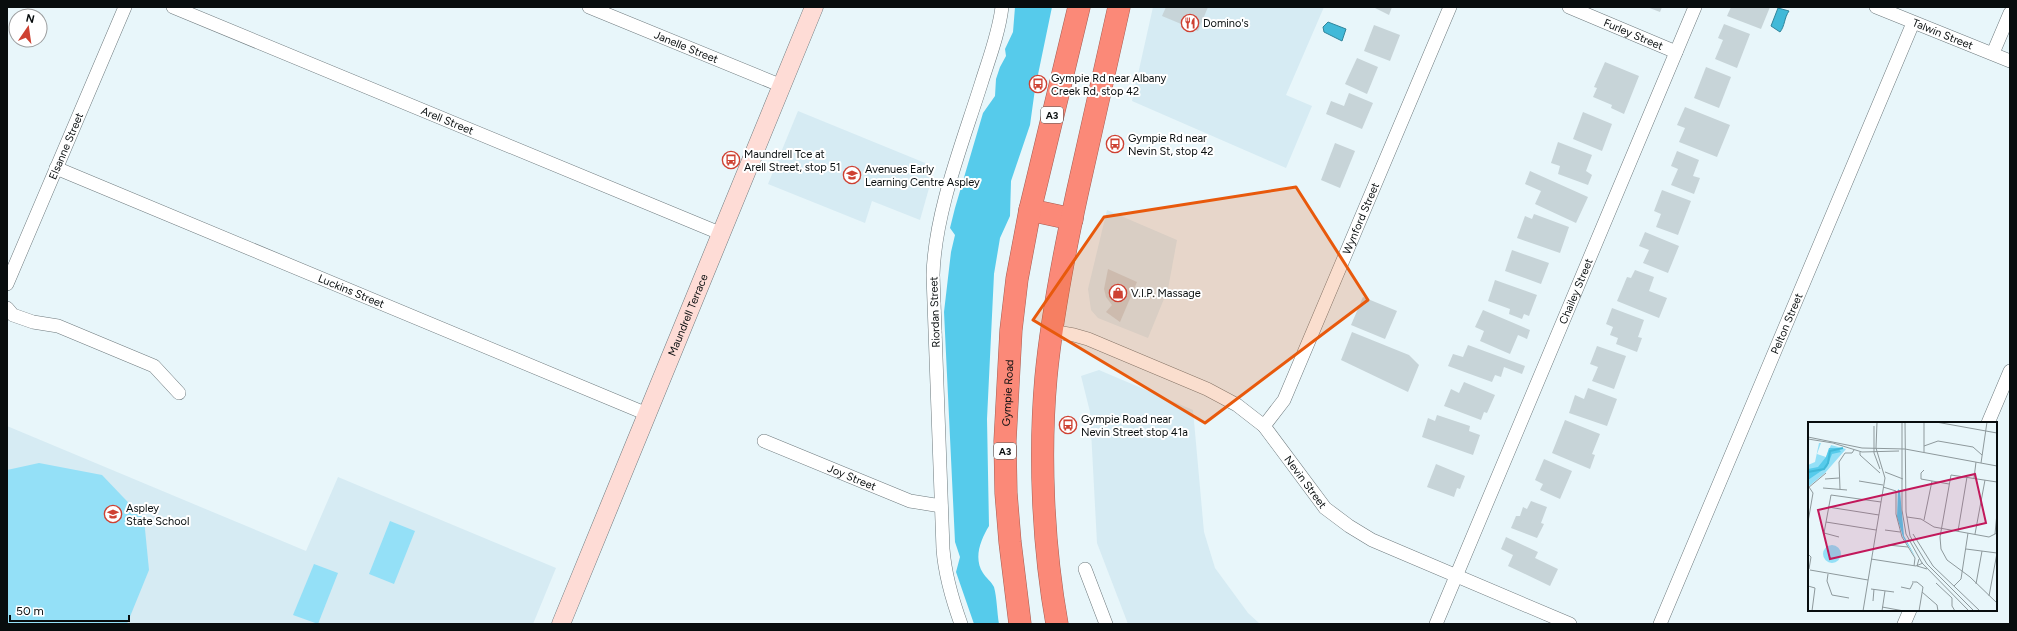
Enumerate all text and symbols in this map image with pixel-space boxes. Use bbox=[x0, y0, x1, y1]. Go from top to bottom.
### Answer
north arrow bbox=[8, 8, 48, 48]
text: N bbox=[25, 11, 36, 26]
restaurant icon: Domino's bbox=[1180, 13, 1200, 33]
street label: Furley Street bbox=[1602, 16, 1665, 52]
street label: Talwin Street bbox=[1911, 16, 1975, 52]
place label: Domino's bbox=[1203, 17, 1249, 30]
street label: Janelle Street bbox=[652, 28, 720, 66]
place label: Gympie Rd near Albany Creek Rd, stop 42 bbox=[1051, 72, 1166, 98]
bus stop icon: Gympie Rd near Albany Creek Rd, stop 42 bbox=[1028, 74, 1048, 94]
street label: Arell Street bbox=[419, 104, 476, 137]
road number: A3 bbox=[1041, 107, 1063, 123]
street label: Elsanne Street bbox=[46, 111, 86, 181]
place label: Gympie Rd near Nevin St, stop 42 bbox=[1128, 132, 1213, 158]
bus stop icon: Gympie Rd near Nevin St, stop 42 bbox=[1105, 134, 1125, 154]
place label: Maundrell Tce at Arell Street, stop 51 bbox=[744, 148, 840, 174]
bus stop icon: Maundrell Tce at Arell Street, stop 51 bbox=[721, 150, 741, 170]
place label: Avenues Early Learning Centre Aspley bbox=[865, 163, 980, 189]
school or university icon: Avenues Early Learning Centre Aspley bbox=[842, 165, 862, 185]
street label: Wynford Street bbox=[1340, 180, 1382, 256]
street label: Chailey Street bbox=[1556, 256, 1595, 326]
street label: Luckins Street bbox=[316, 271, 387, 311]
street label: Maundrell Terrace bbox=[665, 272, 710, 358]
street label: Riordan Street bbox=[927, 276, 943, 348]
shop icon: V.I.P. Massage bbox=[1108, 283, 1128, 303]
place label: V.I.P. Massage bbox=[1131, 287, 1201, 300]
street label: Pelton Street bbox=[1768, 291, 1805, 356]
street label: Gympie Road bbox=[999, 359, 1016, 427]
place label: Gympie Road near Nevin Street stop 41a bbox=[1081, 413, 1188, 439]
bus stop icon: Gympie Road near Nevin Street stop 41a bbox=[1058, 415, 1078, 435]
inset map bbox=[1808, 422, 1997, 611]
road number: A3 bbox=[994, 443, 1016, 459]
street label: Nevin Street bbox=[1282, 453, 1330, 511]
street label: Joy Street bbox=[826, 461, 878, 493]
place label: Aspley State School bbox=[126, 502, 189, 528]
school or university icon: Aspley State School bbox=[103, 504, 123, 524]
scale bar bbox=[10, 597, 129, 623]
text: 50 m bbox=[16, 604, 44, 618]

